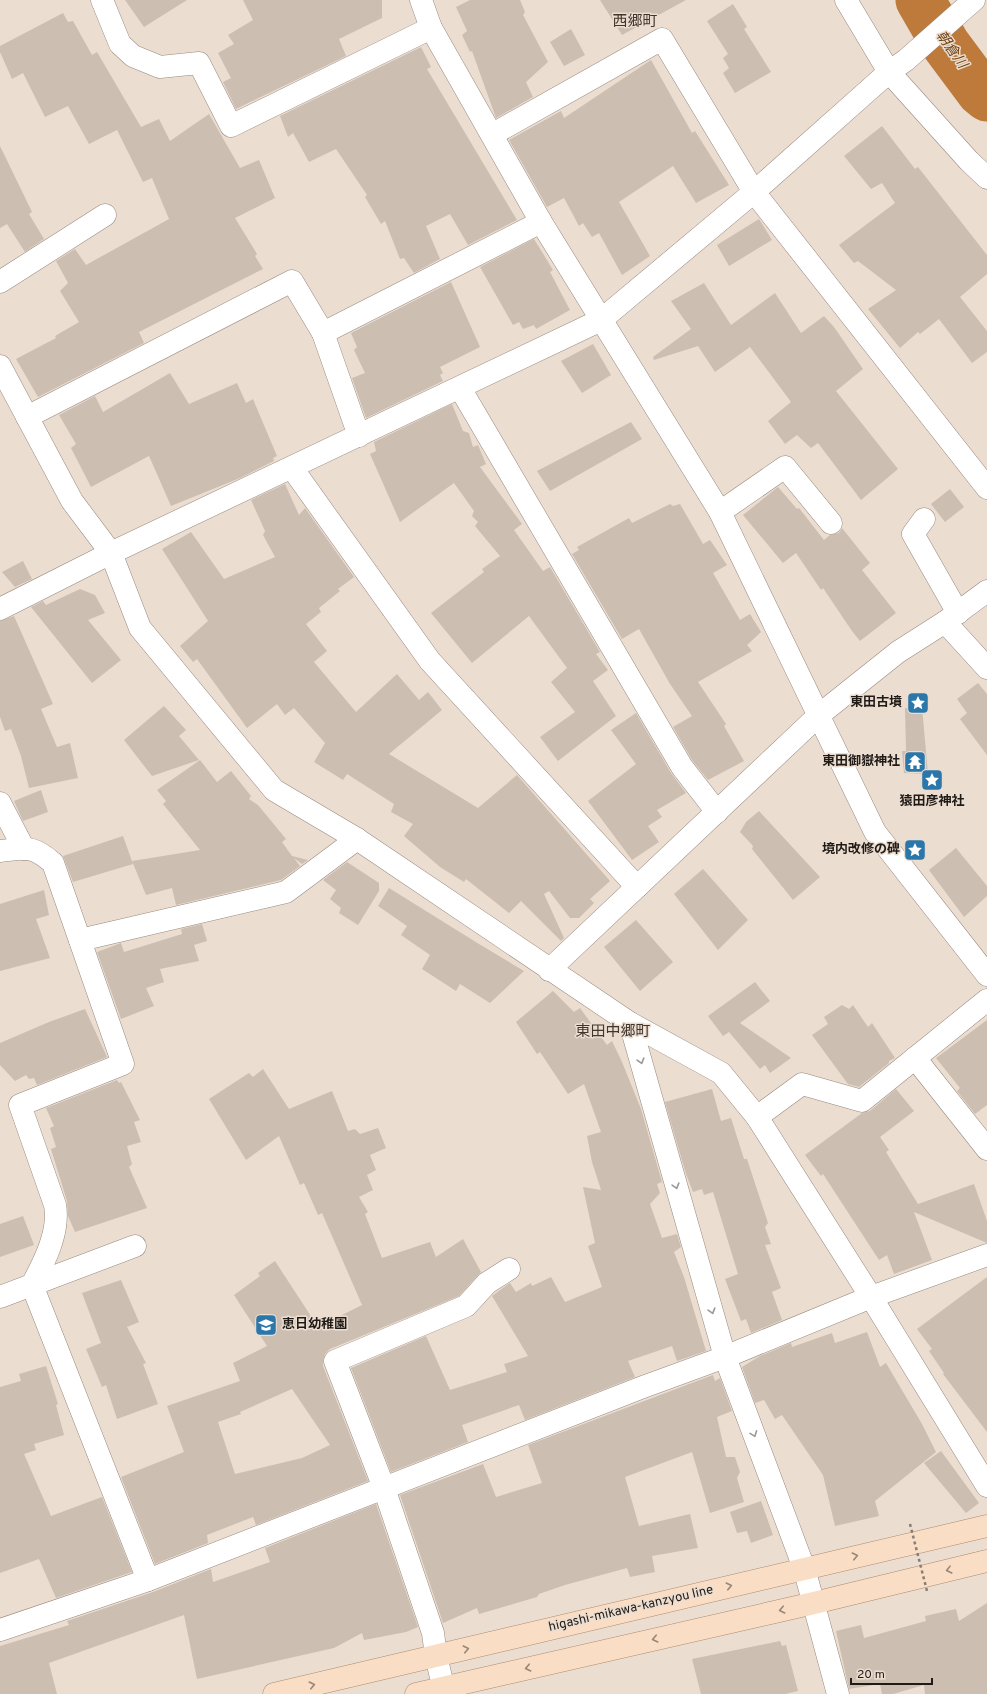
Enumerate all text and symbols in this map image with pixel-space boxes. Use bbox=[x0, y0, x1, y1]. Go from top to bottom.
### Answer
district label: 西郷町 bbox=[612, 13, 658, 32]
water label: 朝倉川 bbox=[932, 28, 971, 74]
place icon: 東田古墳 bbox=[905, 690, 931, 716]
place label: 東田古墳 bbox=[850, 695, 902, 711]
temple icon: 東田御嶽神社 bbox=[902, 749, 928, 775]
place label: 東田御嶽神社 bbox=[822, 753, 900, 770]
place icon: 猿田彦神社 bbox=[919, 767, 945, 793]
place label: 猿田彦神社 bbox=[899, 793, 965, 810]
place icon: 境内改修の碑 bbox=[902, 837, 928, 863]
place label: 境内改修の碑 bbox=[822, 841, 900, 858]
district label: 東田中郷町 bbox=[575, 1023, 651, 1042]
one-way arrow bbox=[636, 1057, 645, 1064]
one-way arrow bbox=[671, 1182, 680, 1189]
one-way arrow bbox=[707, 1307, 716, 1314]
school or university icon: 恵日幼稚園 bbox=[253, 1312, 279, 1338]
place label: 恵日幼稚園 bbox=[282, 1316, 347, 1333]
one-way arrow bbox=[749, 1430, 757, 1437]
one-way arrow bbox=[852, 1553, 858, 1561]
one-way arrow bbox=[946, 1565, 952, 1573]
street label: higashi-mikawa-kanzyou line bbox=[547, 1582, 715, 1636]
one-way arrow bbox=[725, 1582, 732, 1591]
one-way arrow bbox=[779, 1605, 785, 1613]
one-way arrow bbox=[652, 1634, 659, 1643]
one-way arrow bbox=[463, 1645, 469, 1653]
scale bar bbox=[851, 1660, 932, 1686]
one-way arrow bbox=[525, 1663, 532, 1672]
text: 20 m bbox=[857, 1667, 885, 1683]
one-way arrow bbox=[308, 1681, 315, 1690]

